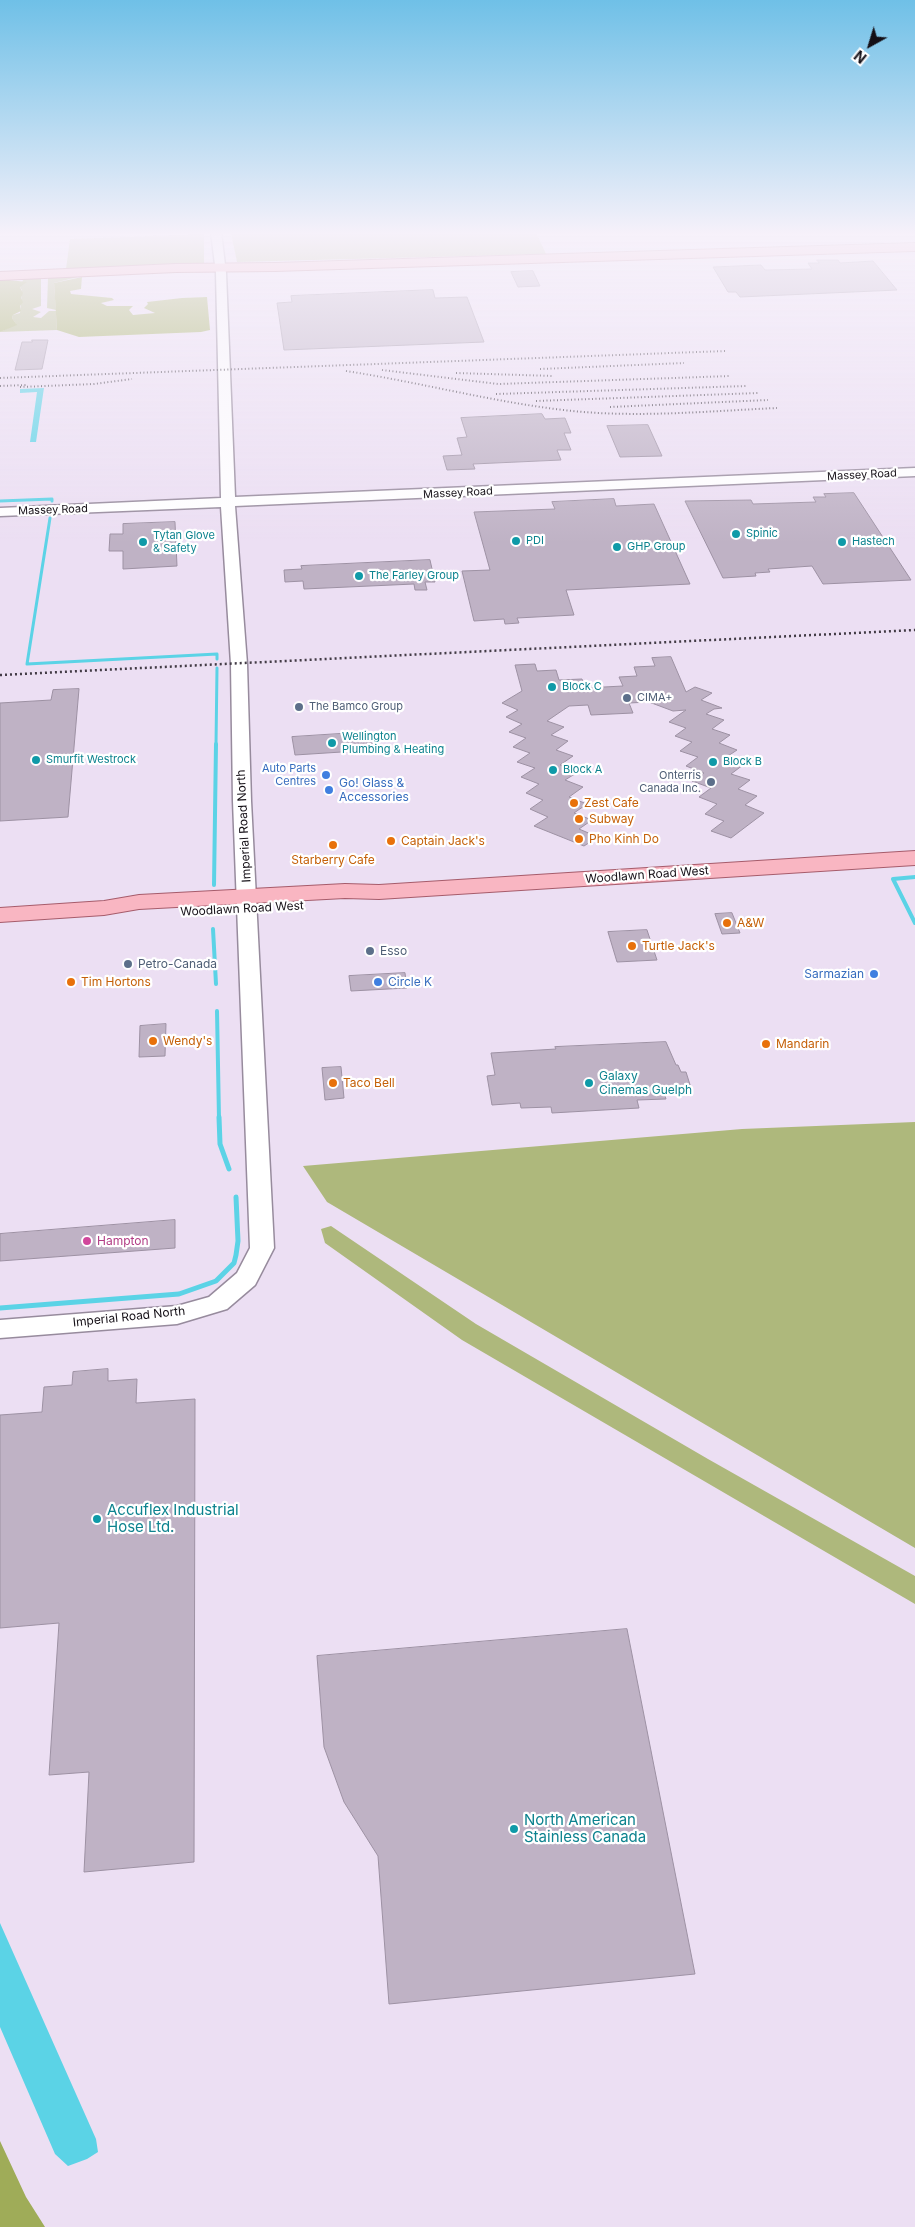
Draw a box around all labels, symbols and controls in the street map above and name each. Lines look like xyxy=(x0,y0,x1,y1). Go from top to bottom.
north arrow xyxy=(845,20,895,70)
text: N xyxy=(851,47,870,67)
street label: Massey Road xyxy=(827,467,897,483)
street label: Massey Road xyxy=(423,485,493,501)
street label: Massey Road xyxy=(18,502,88,518)
place label: Spinic xyxy=(746,527,778,541)
marker: Spinic xyxy=(730,528,742,540)
place label: Tytan Glove & Safety xyxy=(153,529,215,555)
place label: PDI xyxy=(526,534,544,548)
marker: PDI xyxy=(510,535,522,547)
place label: Hastech xyxy=(852,535,895,549)
marker: Tytan Glove & Safety xyxy=(137,536,149,548)
marker: Hastech xyxy=(836,536,848,548)
place label: GHP Group xyxy=(627,540,686,554)
marker: GHP Group xyxy=(611,541,623,553)
place label: The Farley Group xyxy=(369,569,459,583)
marker: The Farley Group xyxy=(353,570,365,582)
place label: Block C xyxy=(562,680,602,694)
marker: Block C xyxy=(546,681,558,693)
place label: CIMA+ xyxy=(637,691,672,705)
marker: CIMA+ xyxy=(621,692,633,704)
place label: The Bamco Group xyxy=(309,700,403,714)
marker: The Bamco Group xyxy=(293,701,305,713)
place label: Wellington Plumbing & Heating xyxy=(342,730,444,756)
marker: Wellington Plumbing & Heating xyxy=(326,737,338,749)
place label: Smurfit Westrock xyxy=(46,753,136,767)
marker: Smurfit Westrock xyxy=(30,754,42,766)
place label: Block B xyxy=(723,755,762,769)
marker: Block B xyxy=(707,756,719,768)
place label: Auto Parts Centres xyxy=(262,762,316,788)
place label: Block A xyxy=(563,763,602,777)
marker: Block A xyxy=(547,764,559,776)
street label: Imperial Road North xyxy=(234,769,254,883)
marker: Auto Parts Centres xyxy=(320,769,332,781)
place label: Onterris Canada Inc. xyxy=(639,769,701,795)
place label: Go! Glass & Accessories xyxy=(339,776,409,804)
marker: Onterris Canada Inc. xyxy=(705,776,717,788)
marker: Go! Glass & Accessories xyxy=(323,784,335,796)
place label: Zest Cafe xyxy=(584,796,639,810)
marker: Zest Cafe xyxy=(568,797,580,809)
place label: Subway xyxy=(589,812,634,826)
marker: Subway xyxy=(573,813,585,825)
place label: Pho Kinh Do xyxy=(589,832,659,846)
marker: Pho Kinh Do xyxy=(573,833,585,845)
place label: Captain Jack's xyxy=(401,834,485,848)
marker: Captain Jack's xyxy=(385,835,397,847)
marker: Starberry Cafe xyxy=(327,839,339,851)
place label: Starberry Cafe xyxy=(291,853,375,867)
street label: Woodlawn Road West xyxy=(585,864,709,886)
street label: Woodlawn Road West xyxy=(180,899,304,919)
place label: A&W xyxy=(737,916,764,930)
marker: A&W xyxy=(721,917,733,929)
place label: Turtle Jack's xyxy=(642,939,715,953)
marker: Turtle Jack's xyxy=(626,940,638,952)
place label: Esso xyxy=(380,944,407,958)
marker: Esso xyxy=(364,945,376,957)
place label: Petro-Canada xyxy=(138,957,217,971)
marker: Petro-Canada xyxy=(122,958,134,970)
place label: Sarmazian xyxy=(804,967,864,981)
marker: Sarmazian xyxy=(868,968,880,980)
place label: Tim Hortons xyxy=(81,975,151,989)
place label: Circle K xyxy=(388,975,432,989)
marker: Tim Hortons xyxy=(65,976,77,988)
marker: Circle K xyxy=(372,976,384,988)
place label: Wendy's xyxy=(163,1034,212,1048)
marker: Wendy's xyxy=(147,1035,159,1047)
place label: Mandarin xyxy=(776,1037,829,1051)
marker: Mandarin xyxy=(760,1038,772,1050)
place label: Galaxy Cinemas Guelph xyxy=(599,1069,692,1097)
place label: Taco Bell xyxy=(343,1076,395,1090)
marker: Taco Bell xyxy=(327,1077,339,1089)
marker: Galaxy Cinemas Guelph xyxy=(583,1077,595,1089)
place label: Hampton xyxy=(97,1234,149,1248)
marker: Hampton xyxy=(81,1235,93,1247)
street label: Imperial Road North xyxy=(72,1304,186,1330)
place label: Accuflex Industrial Hose Ltd. xyxy=(107,1501,239,1536)
marker: Accuflex Industrial Hose Ltd. xyxy=(91,1513,103,1525)
place label: North American Stainless Canada xyxy=(524,1811,646,1846)
marker: North American Stainless Canada xyxy=(508,1823,520,1835)

